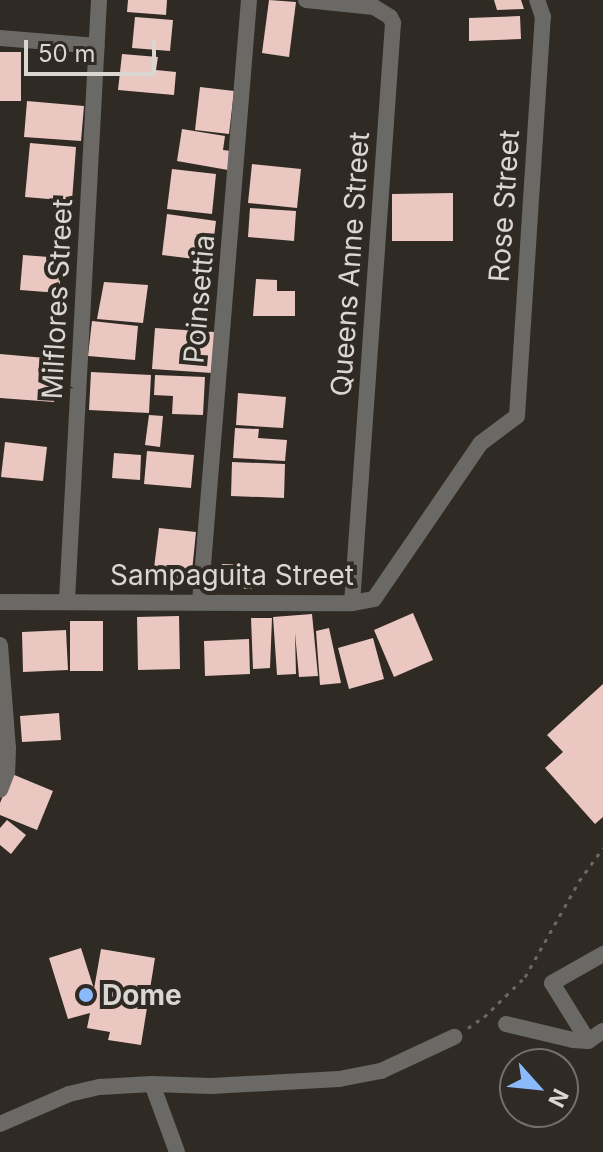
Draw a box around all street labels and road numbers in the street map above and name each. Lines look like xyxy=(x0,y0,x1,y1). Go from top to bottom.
street label: Rose Street xyxy=(482,129,526,283)
street label: Queens Anne Street xyxy=(324,130,376,398)
street label: Milflores Street xyxy=(35,198,79,400)
street label: Poinsettia xyxy=(177,233,221,365)
street label: Sampaguita Street xyxy=(110,558,354,592)

